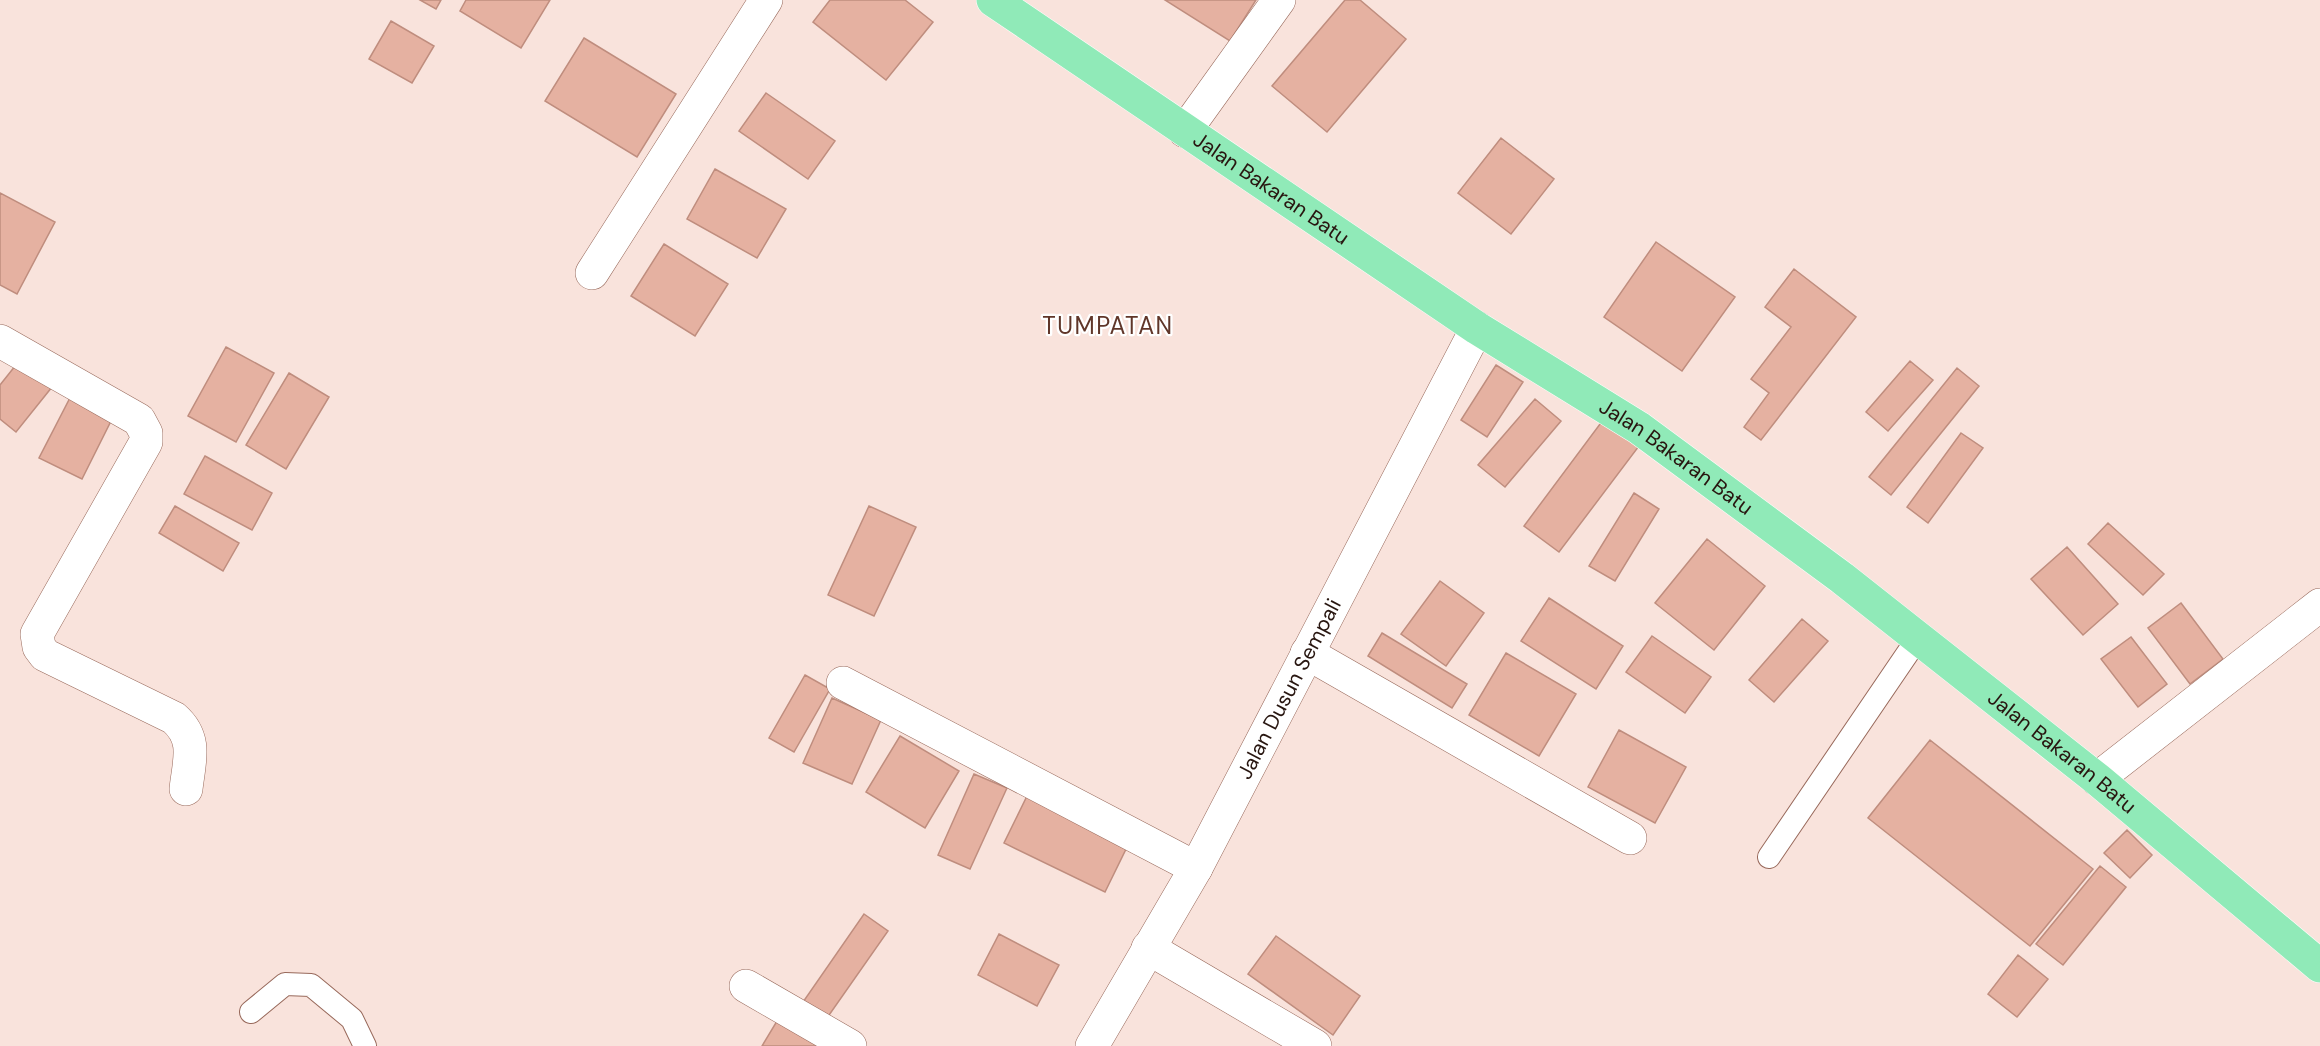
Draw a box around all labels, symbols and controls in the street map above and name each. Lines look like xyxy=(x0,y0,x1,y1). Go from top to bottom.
street label: Jalan Bakaran Batu xyxy=(1188,126,1355,251)
district label: TUMPATAN xyxy=(1042,310,1174,341)
street label: Jalan Bakaran Batu xyxy=(1594,393,1759,521)
street label: Jalan Dusun Sempali xyxy=(1231,594,1348,784)
street label: Jalan Bakaran Batu xyxy=(1982,684,2142,820)

